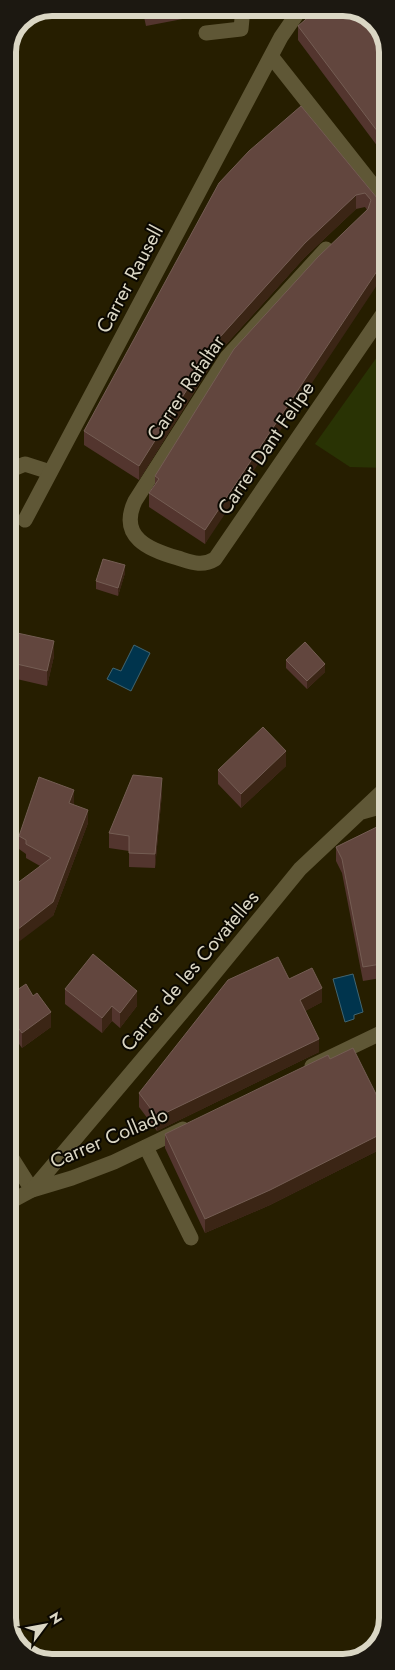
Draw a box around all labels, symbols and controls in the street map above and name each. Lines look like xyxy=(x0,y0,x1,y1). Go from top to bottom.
street label: Carrer Rausell xyxy=(89,220,171,338)
street label: Carrer Rafaltar xyxy=(140,329,232,447)
street label: Carrer Dant Felipe xyxy=(210,375,322,521)
street label: Carrer de les Covatelles xyxy=(114,884,266,1058)
street label: Carrer Collado xyxy=(45,1100,173,1176)
north arrow xyxy=(20,1600,70,1650)
text: N xyxy=(45,1608,67,1628)

